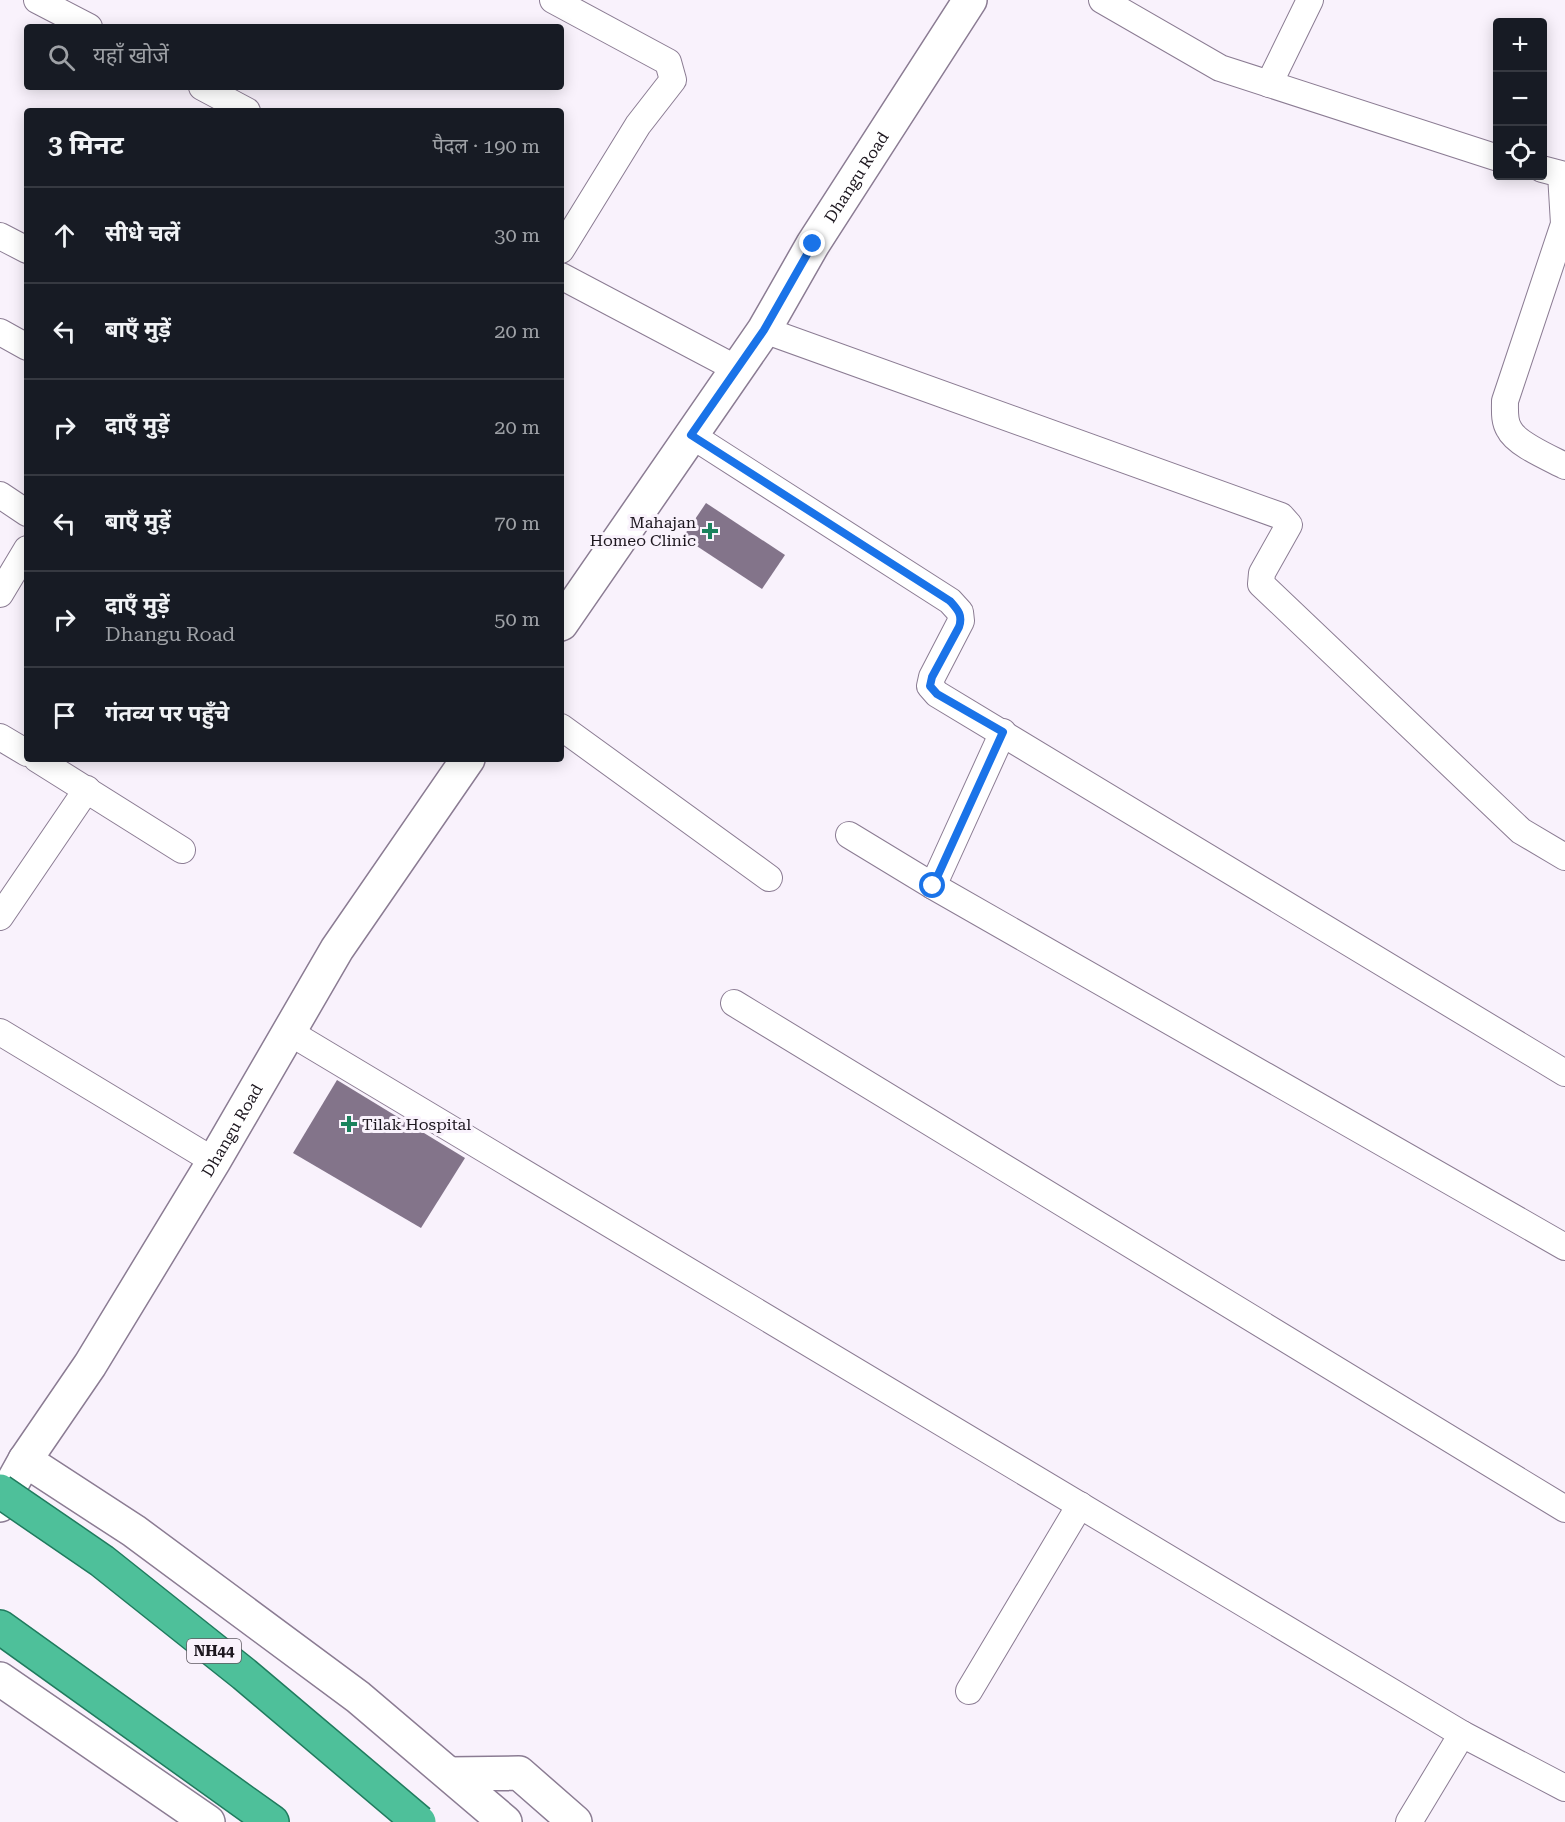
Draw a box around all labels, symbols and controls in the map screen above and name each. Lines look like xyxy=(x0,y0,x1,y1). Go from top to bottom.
map controls xyxy=(1493,18,1547,180)
button: + xyxy=(1493,18,1547,72)
search box xyxy=(24,24,564,90)
icon: search xyxy=(45,41,78,74)
text: यहाँ खोजें xyxy=(93,43,169,68)
button: − xyxy=(1493,72,1547,126)
button: locate xyxy=(1493,126,1547,180)
street label: Dhangu Road xyxy=(820,128,893,226)
text: 3 मिनट xyxy=(48,130,124,160)
text: पैदल · 190 m xyxy=(432,134,540,158)
icon: ahead xyxy=(48,219,81,252)
text: सीधे चलें xyxy=(105,221,180,246)
text: 30 m xyxy=(494,223,540,247)
route end xyxy=(799,230,825,256)
icon: left xyxy=(48,315,81,348)
text: बाएँ मुड़ें xyxy=(105,317,171,342)
text: 20 m xyxy=(494,319,540,343)
icon: right xyxy=(48,411,81,444)
text: दाएँ मुड़ें xyxy=(105,413,170,438)
text: 20 m xyxy=(494,415,540,439)
icon: left xyxy=(48,507,81,540)
text: बाएँ मुड़ें xyxy=(105,509,171,534)
text: 70 m xyxy=(494,511,540,535)
place label: Mahajan Homeo Clinic xyxy=(590,513,696,550)
marker: Mahajan Homeo Clinic xyxy=(701,522,719,540)
text: दाएँ मुड़ें xyxy=(105,593,170,618)
icon: right xyxy=(48,603,81,636)
text: 50 m xyxy=(494,607,540,631)
text: Dhangu Road xyxy=(105,622,235,646)
icon: arrive xyxy=(48,699,81,732)
text: गंतव्य पर पहुँचे xyxy=(105,701,229,726)
route start xyxy=(919,872,945,898)
street label: Dhangu Road xyxy=(198,1081,267,1180)
marker: Tilak Hospital xyxy=(340,1115,358,1133)
place label: Tilak Hospital xyxy=(362,1115,471,1134)
road number: NH44 xyxy=(187,1639,241,1663)

